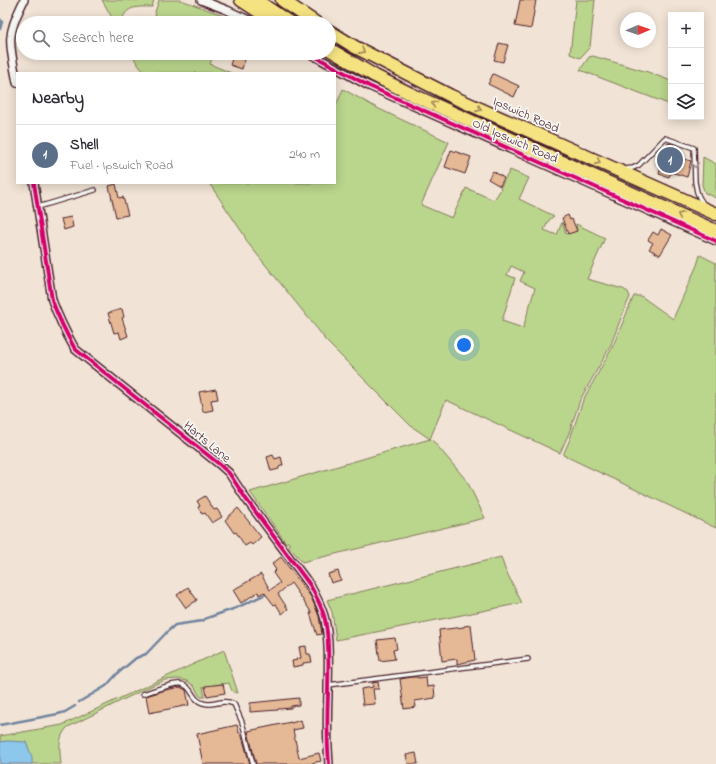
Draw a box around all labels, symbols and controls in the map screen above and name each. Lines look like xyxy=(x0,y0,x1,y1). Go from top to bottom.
north arrow xyxy=(620,12,656,48)
map controls xyxy=(668,12,704,120)
button: + xyxy=(668,12,704,48)
search box xyxy=(16,16,336,60)
icon: search xyxy=(30,27,52,49)
text: Search here xyxy=(62,27,134,49)
one-way arrow xyxy=(358,46,366,54)
button: − xyxy=(668,48,704,84)
button: layers xyxy=(668,84,704,120)
text: Nearby xyxy=(32,86,84,111)
street label: Ipswich Road xyxy=(490,92,563,138)
one-way arrow xyxy=(431,101,438,109)
one-way arrow xyxy=(474,104,482,112)
street label: Old Ipswich Road xyxy=(469,114,562,169)
text: Shell xyxy=(70,134,99,156)
text: 1 xyxy=(43,145,47,164)
text: 240 m xyxy=(289,145,320,164)
pin: 1 xyxy=(657,145,683,175)
text: Fuel · Ipswich Road xyxy=(70,156,173,175)
one-way arrow xyxy=(593,157,601,165)
one-way arrow xyxy=(691,162,699,168)
one-way arrow xyxy=(677,211,684,219)
your location xyxy=(454,335,474,355)
street label: Harts Lane xyxy=(179,416,235,468)

